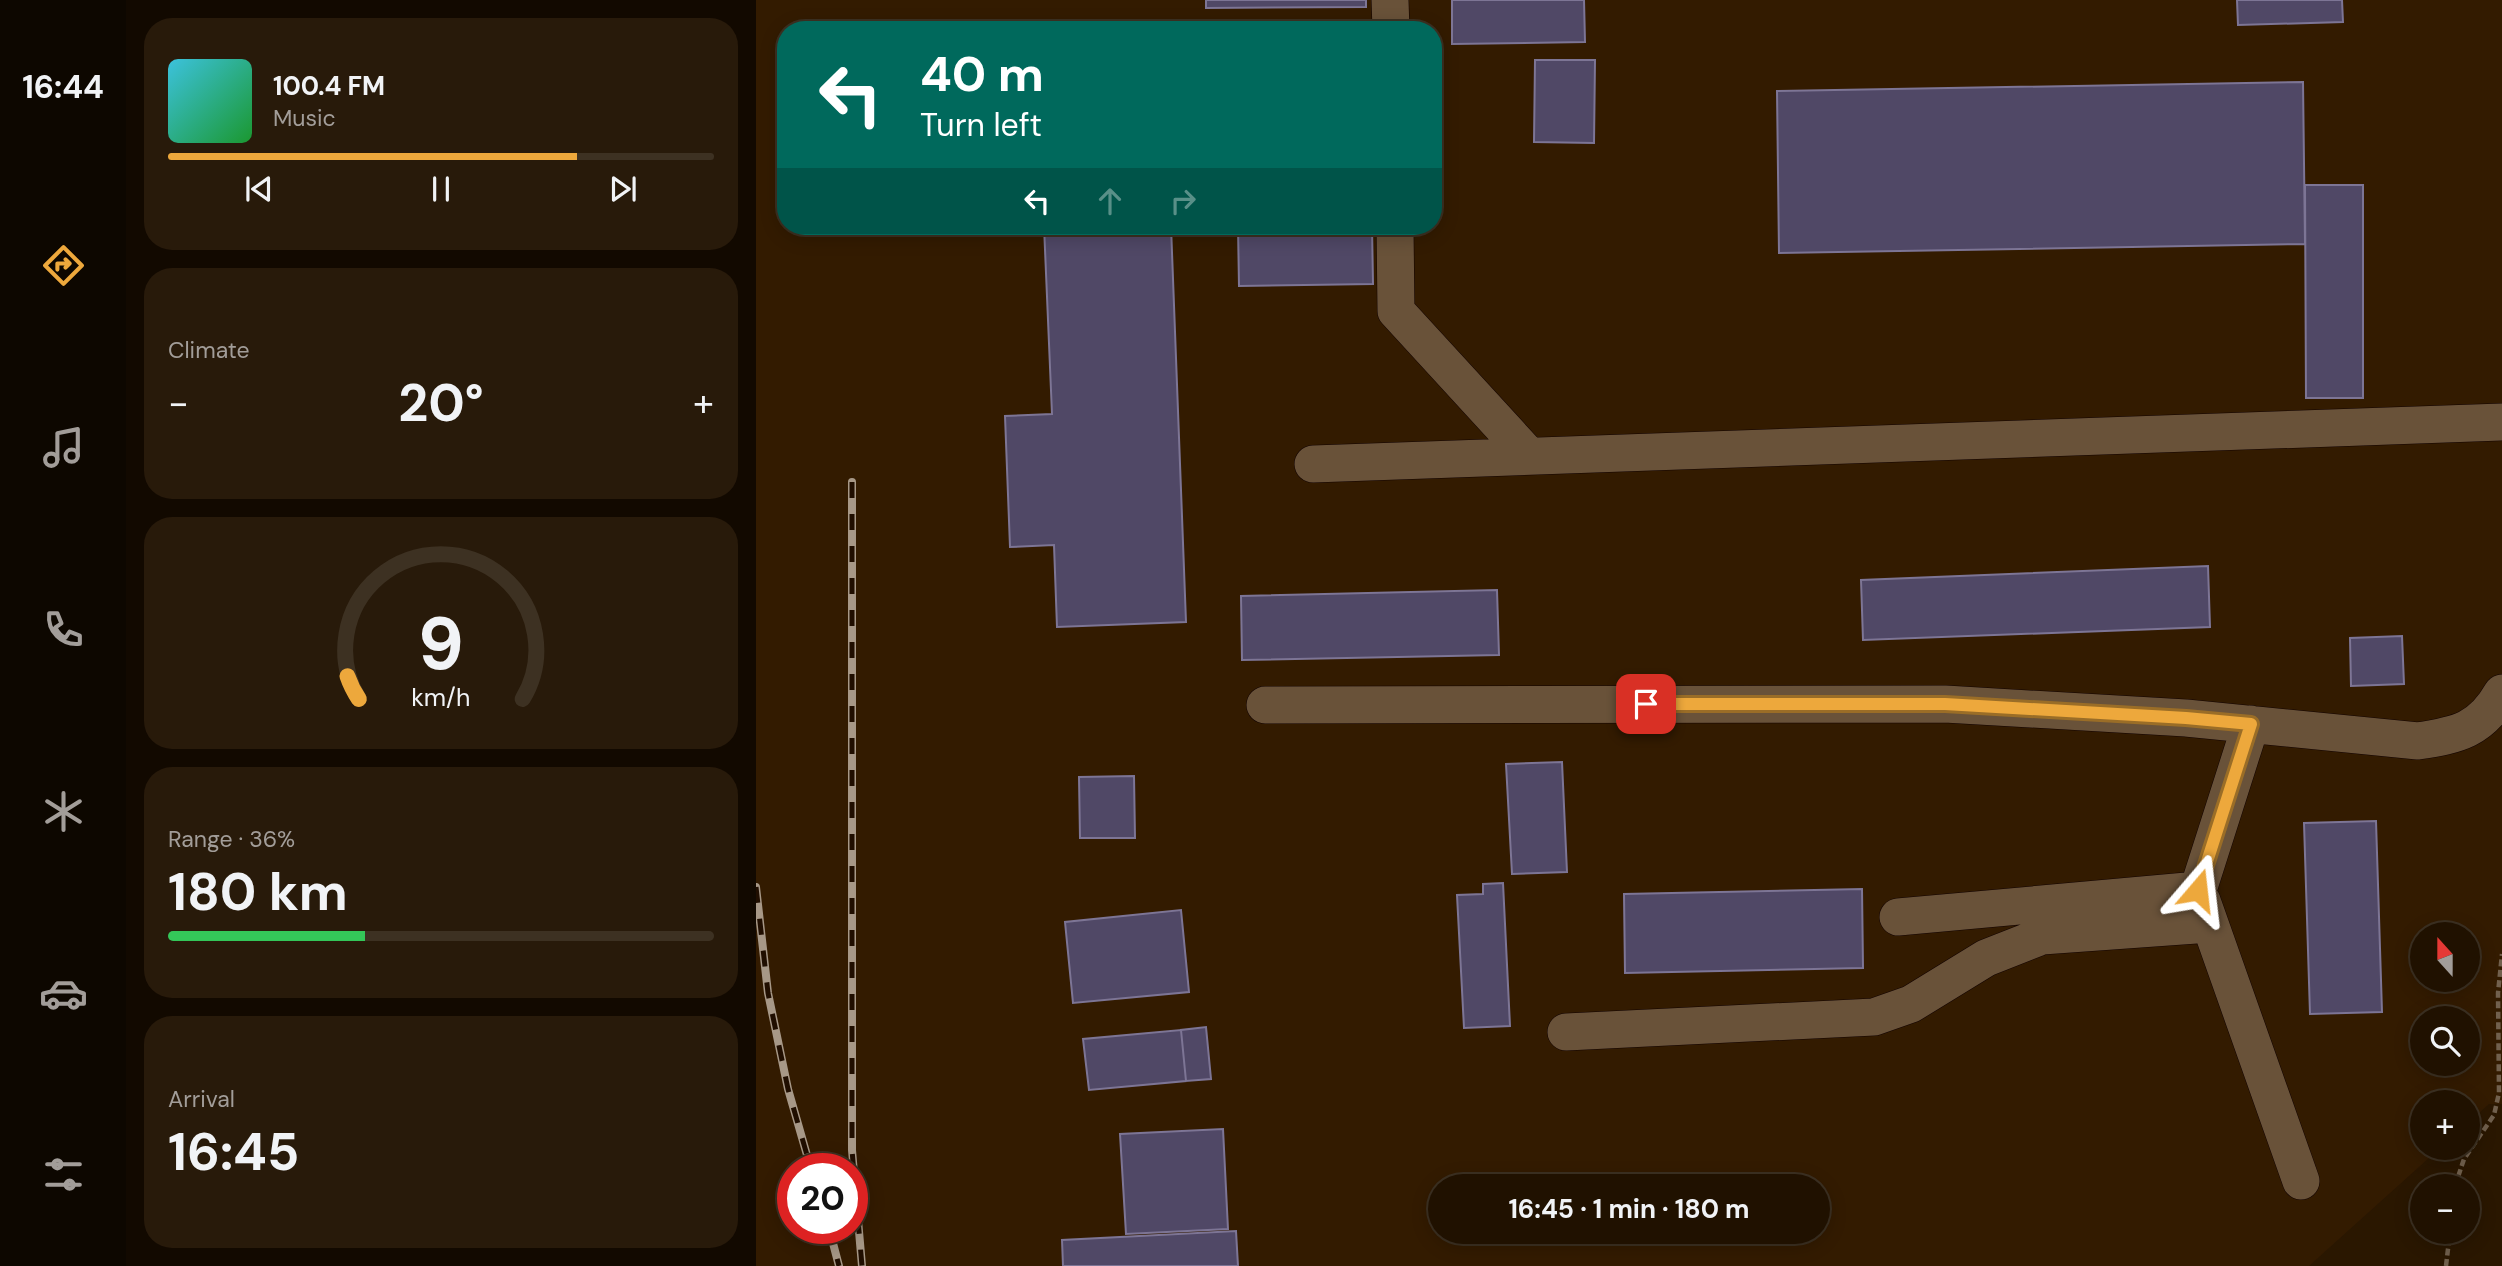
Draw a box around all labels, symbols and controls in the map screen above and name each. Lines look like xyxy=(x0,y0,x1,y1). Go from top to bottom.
text: 40 m xyxy=(920,42,1044,106)
icon: left xyxy=(805,49,896,140)
text: 16:44 xyxy=(22,66,104,108)
text: 100.4 FM xyxy=(273,69,385,103)
text: Music xyxy=(273,103,336,133)
text: Turn left xyxy=(920,104,1042,146)
icon: previous xyxy=(240,170,278,208)
icon: pause xyxy=(422,170,460,208)
icon: next xyxy=(604,170,642,208)
icon: left xyxy=(1018,182,1056,220)
icon: ahead xyxy=(1091,182,1129,220)
icon: right xyxy=(1164,182,1202,220)
icon: directions xyxy=(39,241,88,290)
text: Climate xyxy=(168,335,250,365)
text: 20° xyxy=(398,369,484,437)
text: − xyxy=(168,378,189,428)
text: + xyxy=(693,378,714,428)
icon: music xyxy=(39,423,88,472)
text: 9 xyxy=(418,597,464,692)
icon: phone xyxy=(39,605,88,654)
pin xyxy=(1616,674,1676,734)
text: km/h xyxy=(411,681,471,714)
icon: arrive xyxy=(1627,685,1665,723)
icon: climate xyxy=(39,787,88,836)
text: Range · 36% xyxy=(168,824,295,854)
position arrow xyxy=(2161,853,2235,927)
text: 180 km xyxy=(168,858,348,926)
north arrow xyxy=(2410,922,2480,992)
map controls xyxy=(2410,922,2480,1244)
icon: car xyxy=(39,969,88,1018)
button: search xyxy=(2410,1006,2480,1076)
text: Arrival xyxy=(168,1084,235,1114)
button: + xyxy=(2410,1090,2480,1160)
text: 16:45 xyxy=(168,1118,299,1186)
icon: filters xyxy=(39,1150,88,1199)
speed limit sign: 20 xyxy=(777,1153,868,1244)
button: − xyxy=(2410,1174,2480,1244)
text: 16:45 · 1 min · 180 m xyxy=(1508,1192,1750,1226)

